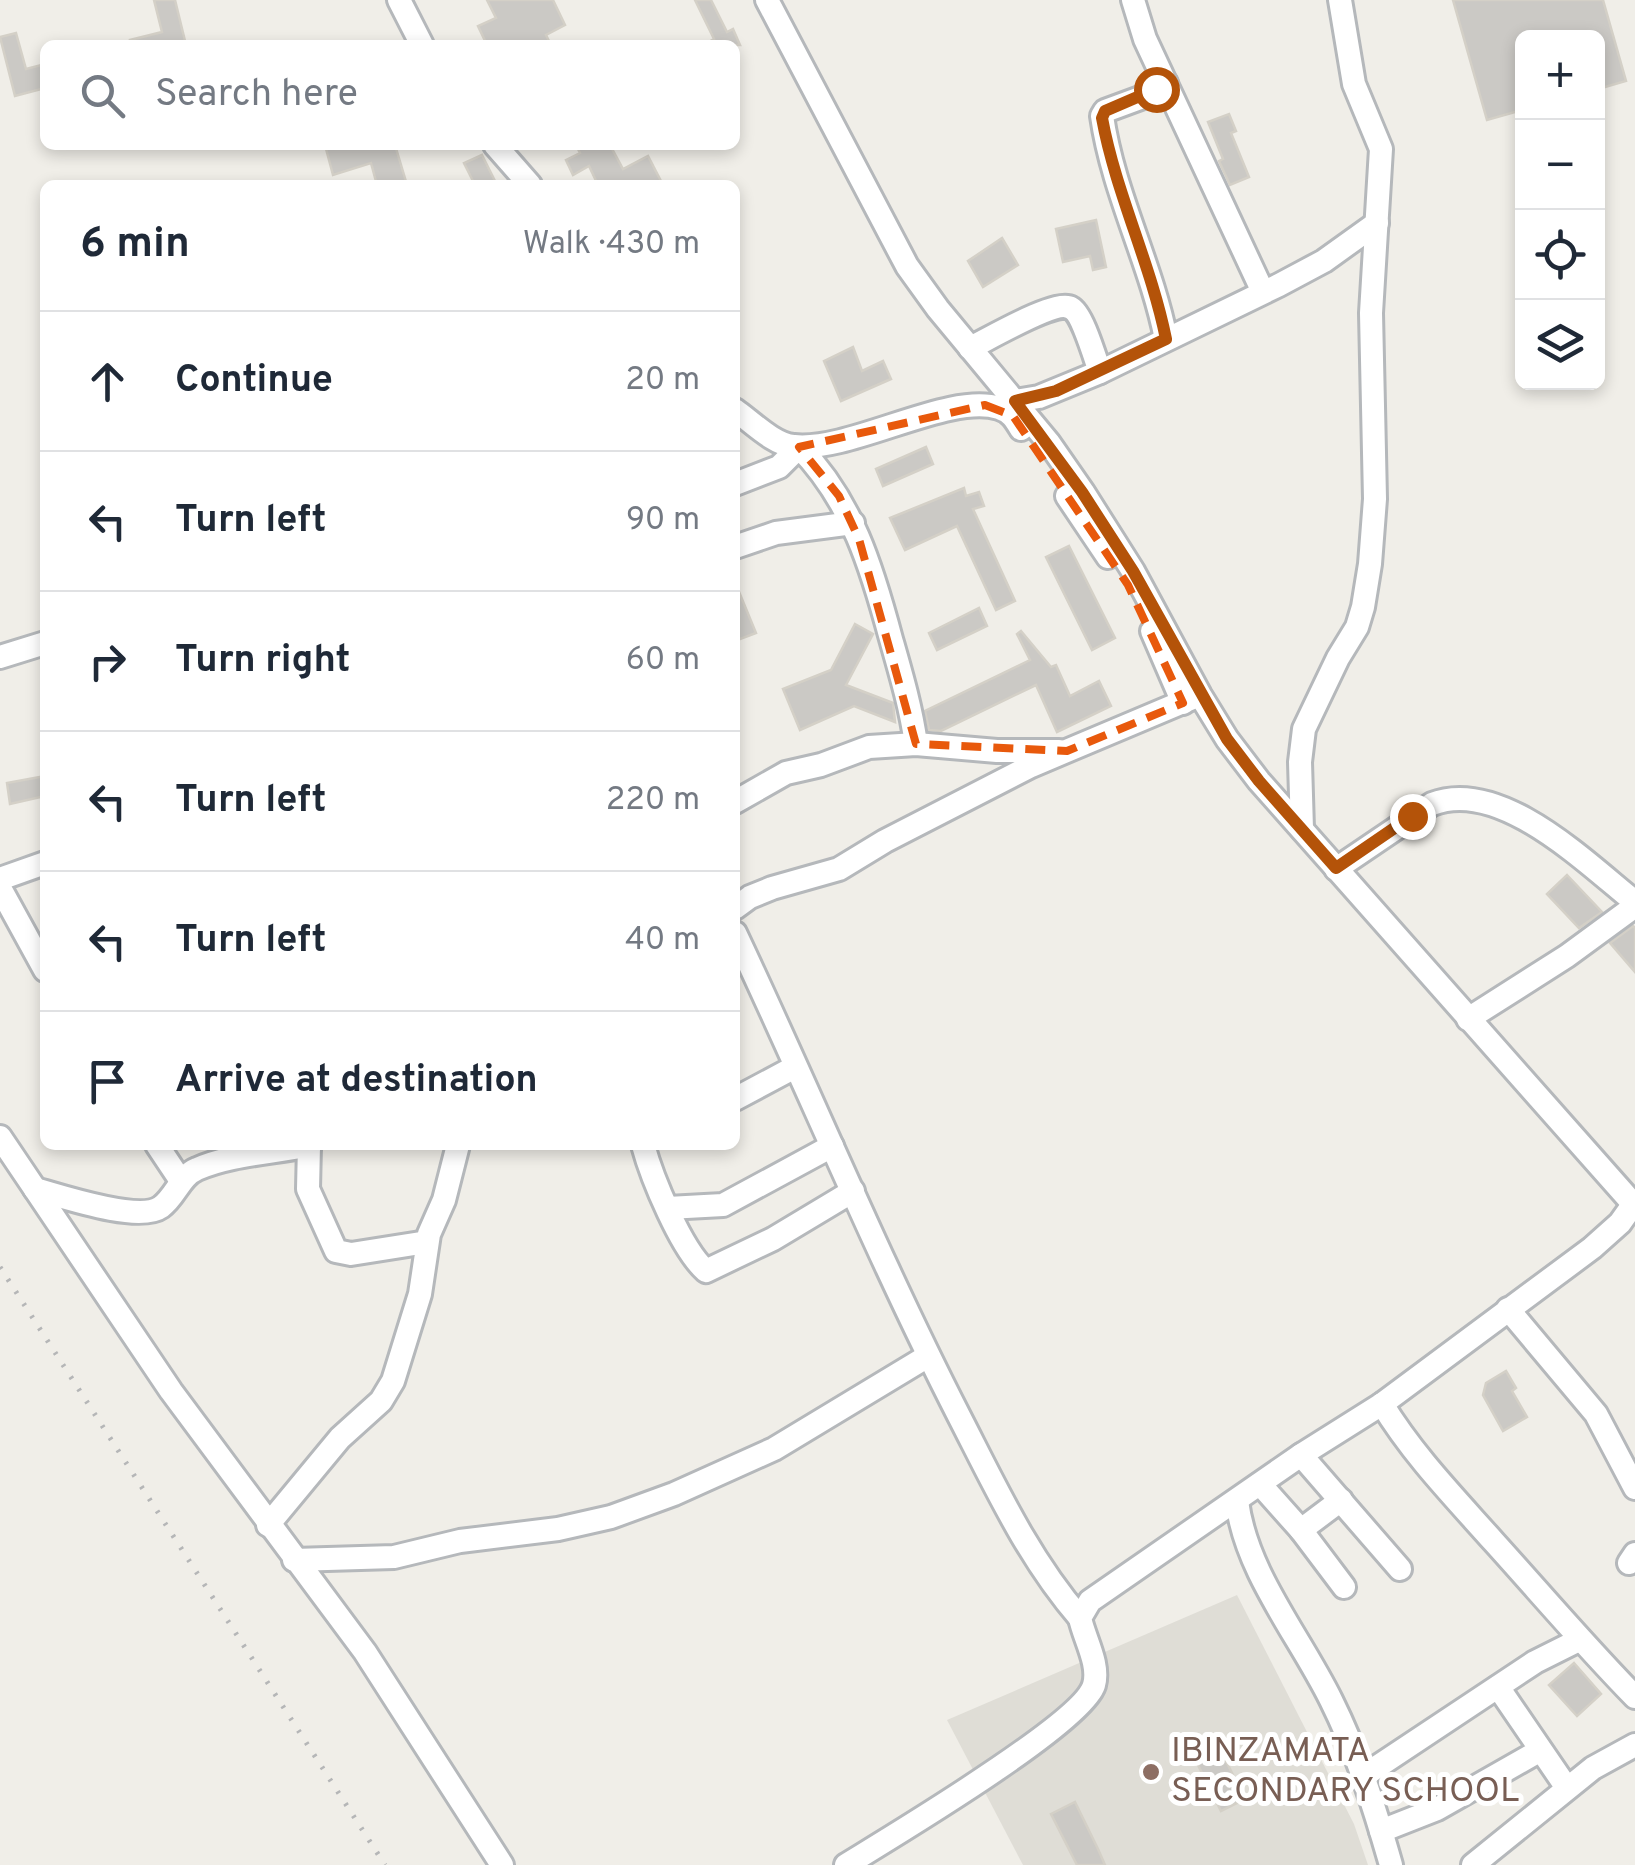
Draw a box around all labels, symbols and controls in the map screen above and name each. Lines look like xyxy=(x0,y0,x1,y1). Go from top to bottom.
map controls xyxy=(1515,30,1605,390)
button: + xyxy=(1515,30,1605,120)
search box xyxy=(40,40,740,150)
route start xyxy=(1134,67,1180,113)
icon: search xyxy=(75,68,130,123)
text: Search here xyxy=(155,71,358,120)
button: − xyxy=(1515,120,1605,210)
button: locate xyxy=(1515,210,1605,300)
text: 6 min xyxy=(80,219,190,272)
text: Walk · 430 m xyxy=(523,225,700,265)
button: layers xyxy=(1515,300,1605,390)
icon: ahead xyxy=(80,354,135,409)
text: Continue xyxy=(175,357,333,406)
text: 20 m xyxy=(625,361,700,401)
icon: left xyxy=(80,494,135,549)
text: Turn left xyxy=(175,497,327,546)
text: 90 m xyxy=(626,501,700,541)
icon: right xyxy=(80,634,135,689)
text: Turn right xyxy=(175,637,350,686)
text: 60 m xyxy=(626,641,700,681)
icon: left xyxy=(80,774,135,829)
text: Turn left xyxy=(175,777,327,826)
text: 220 m xyxy=(606,781,700,821)
route end xyxy=(1390,794,1436,840)
icon: left xyxy=(80,914,135,969)
text: Turn left xyxy=(175,917,327,966)
text: 40 m xyxy=(625,921,700,961)
icon: arrive xyxy=(80,1054,135,1109)
text: Arrive at destination xyxy=(175,1057,538,1106)
place label: IBINZAMATA SECONDARY SCHOOL xyxy=(1171,1730,1519,1814)
marker: IBINZAMATA SECONDARY SCHOOL xyxy=(1140,1761,1162,1783)

